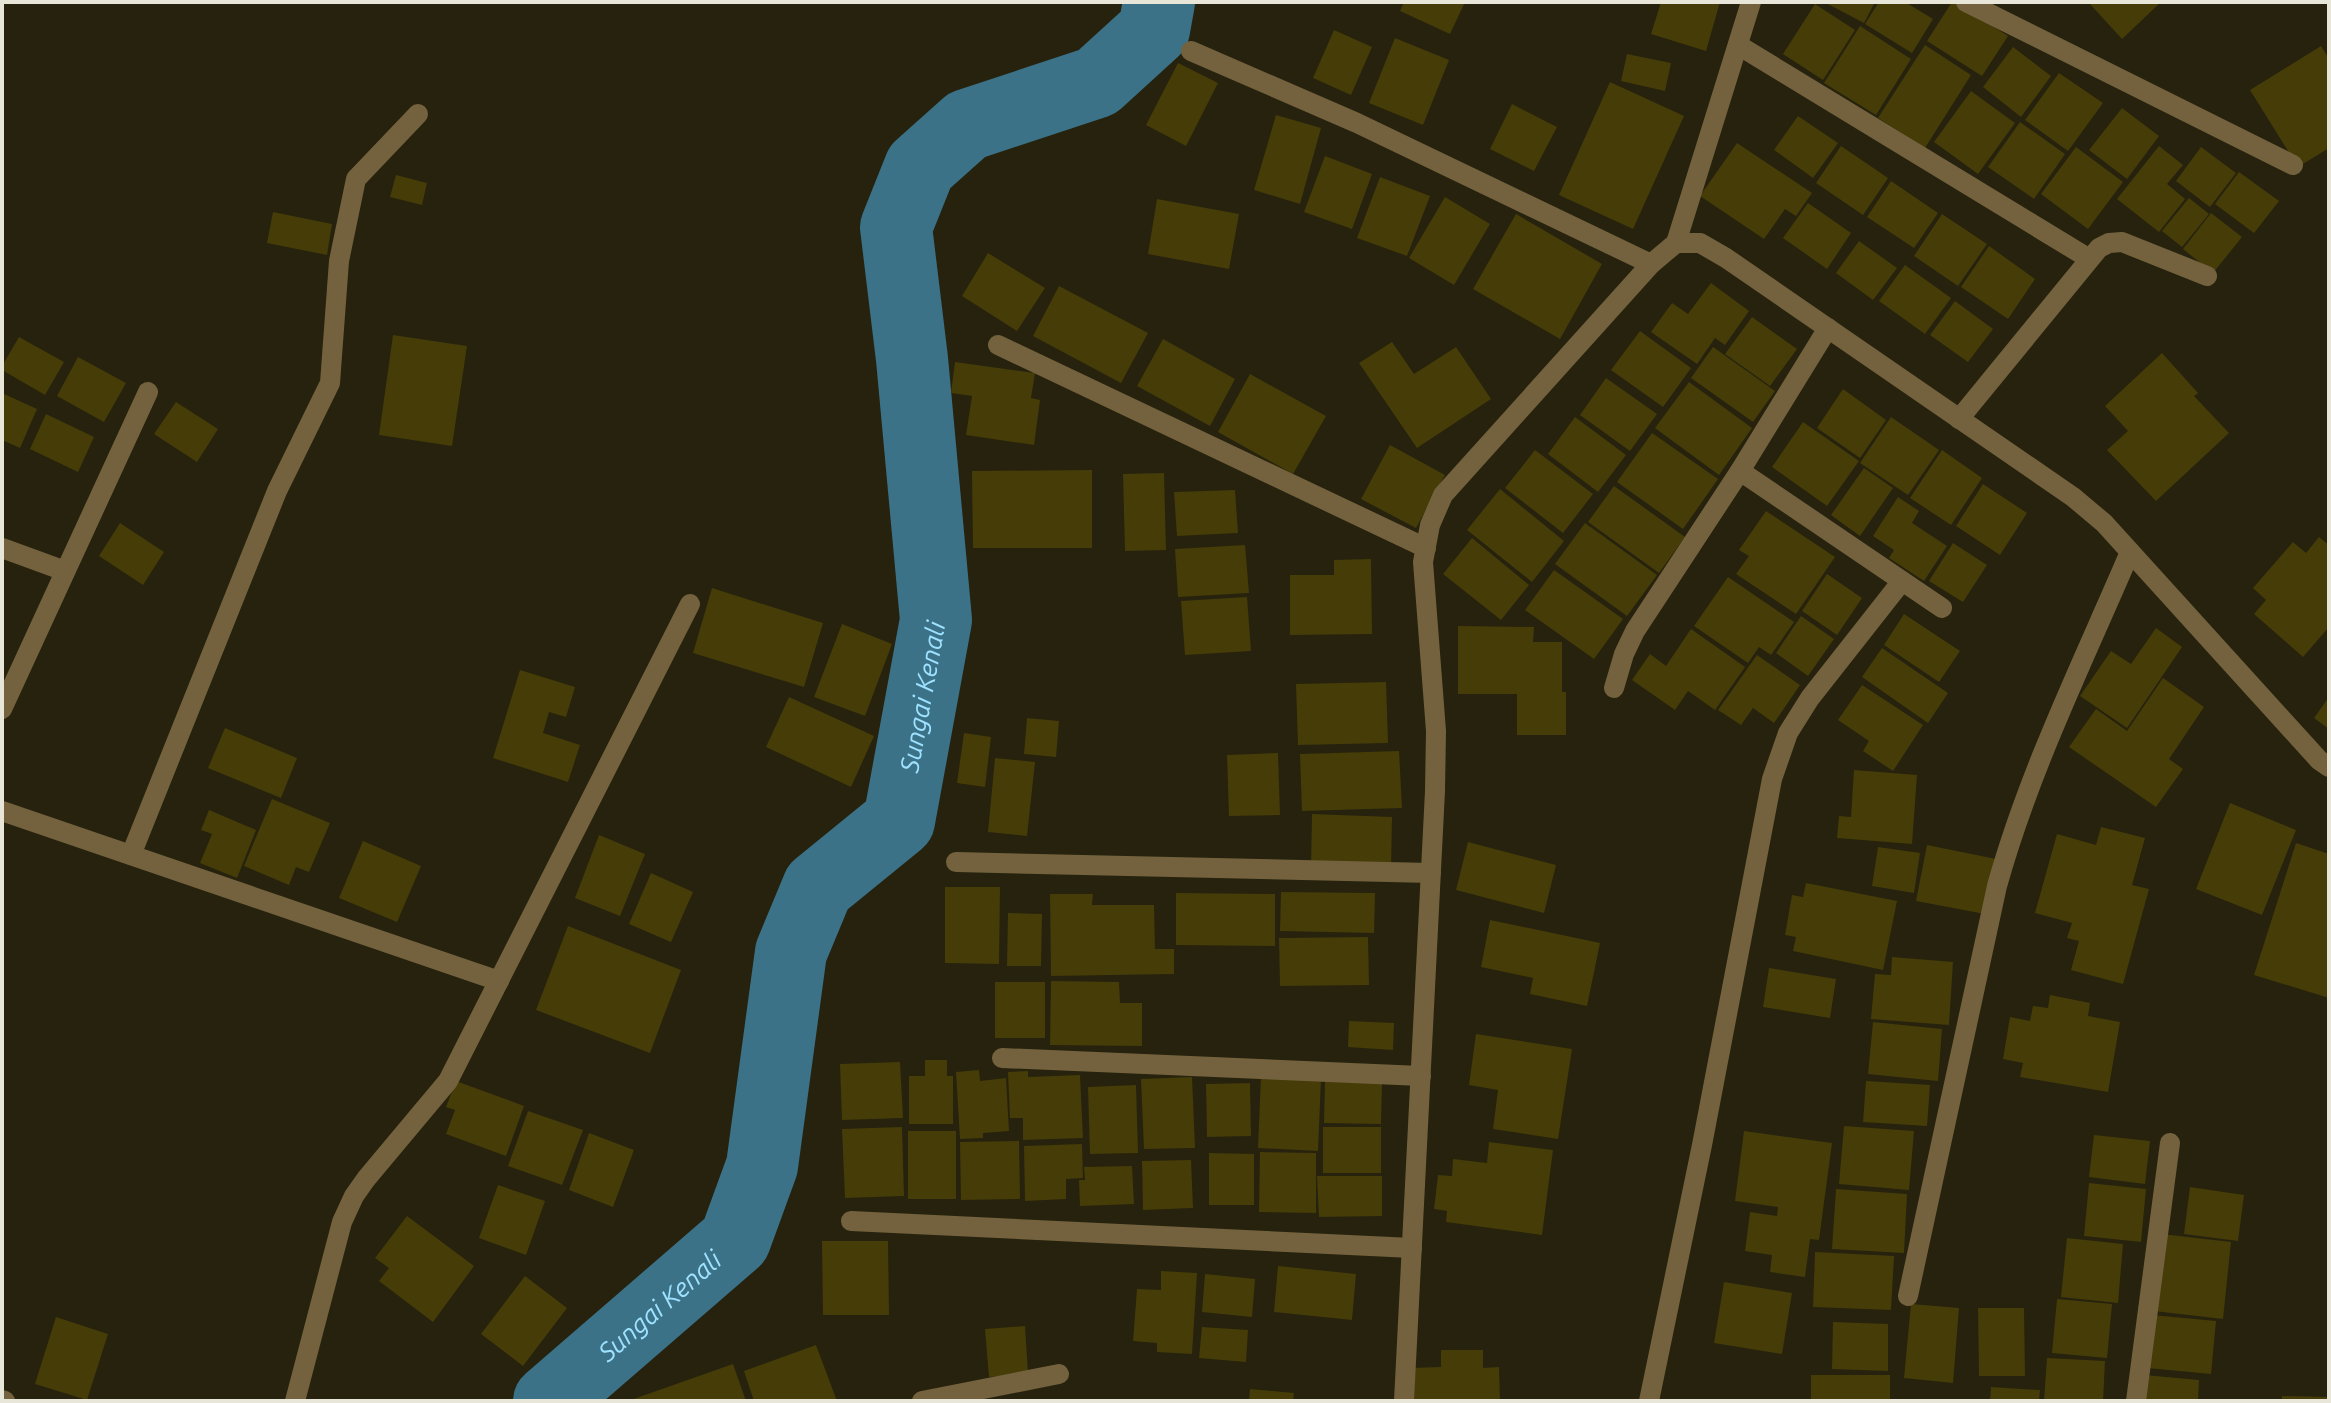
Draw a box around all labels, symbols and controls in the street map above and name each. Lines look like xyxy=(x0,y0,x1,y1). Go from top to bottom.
water label: Sungai Kenali xyxy=(894,617,950,776)
water label: Sungai Kenali xyxy=(591,1243,728,1367)

